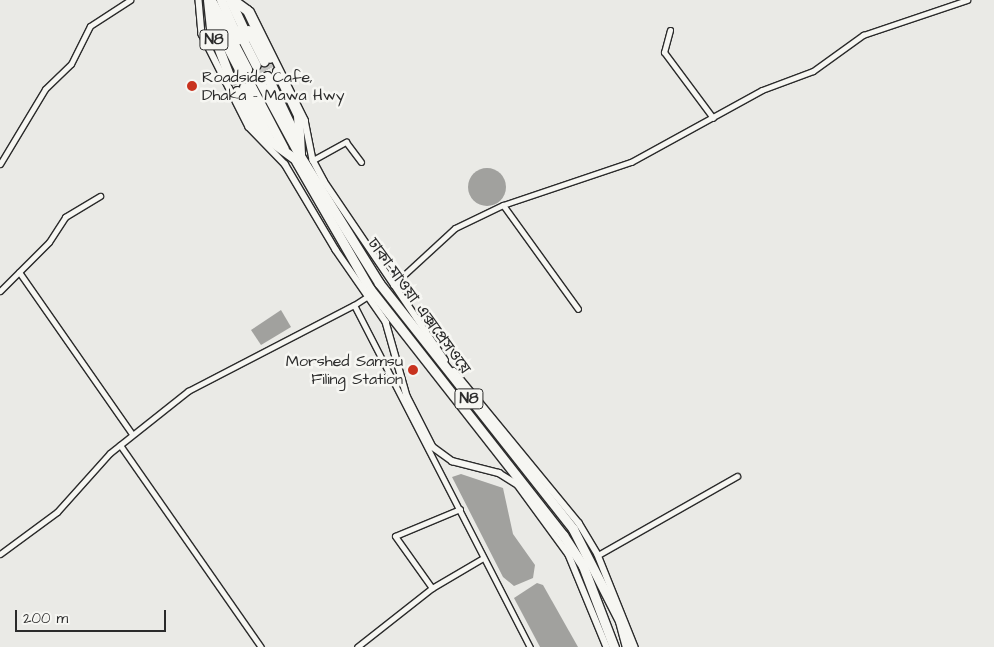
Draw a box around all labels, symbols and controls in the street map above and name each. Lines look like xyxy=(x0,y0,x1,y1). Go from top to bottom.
road number: N8 xyxy=(199,28,229,52)
place label: Roadside Cafe, Dhaka - Mawa Hwy xyxy=(202,67,344,105)
marker: Roadside Cafe, Dhaka - Mawa Hwy xyxy=(186,80,198,92)
street label: ঢাকা-মাওয়া এক্সপ্রেসওয়ে xyxy=(363,234,475,378)
place label: Morshed Samsu Filing Station xyxy=(286,351,403,389)
marker: Morshed Samsu Filing Station xyxy=(407,364,419,376)
road number: N8 xyxy=(454,386,484,412)
scale bar xyxy=(18,600,169,632)
text: 200 m xyxy=(23,608,68,629)

